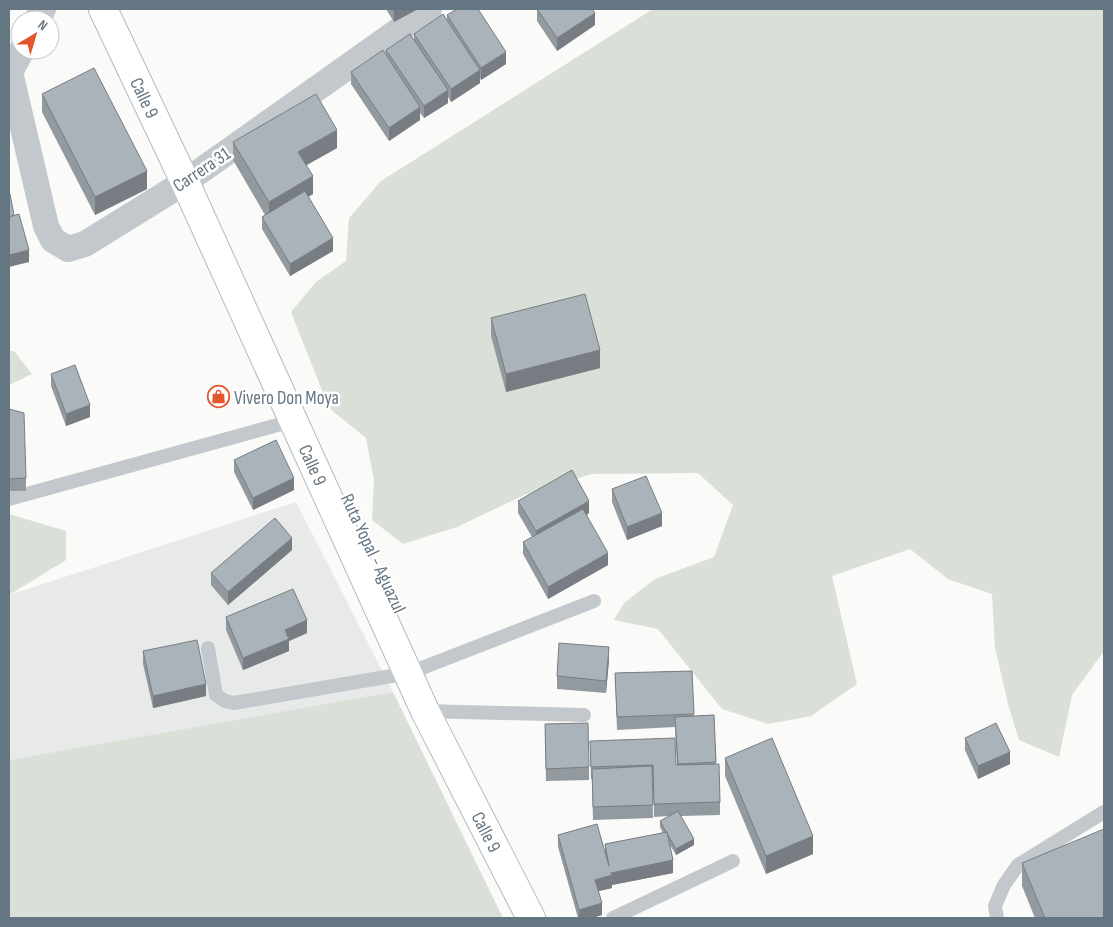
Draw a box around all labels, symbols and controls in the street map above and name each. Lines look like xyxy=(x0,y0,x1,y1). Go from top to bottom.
north arrow xyxy=(10,10,60,60)
text: N xyxy=(35,16,51,34)
street label: Calle 9 xyxy=(124,74,163,122)
street label: Carrera 31 xyxy=(169,142,235,198)
shop icon: Vivero Don Moya xyxy=(206,385,230,409)
place label: Vivero Don Moya xyxy=(234,387,339,410)
street label: Calle 9 xyxy=(293,441,331,489)
street label: Ruta Yopal - Aguazul xyxy=(335,490,410,617)
street label: Calle 9 xyxy=(466,808,505,857)

